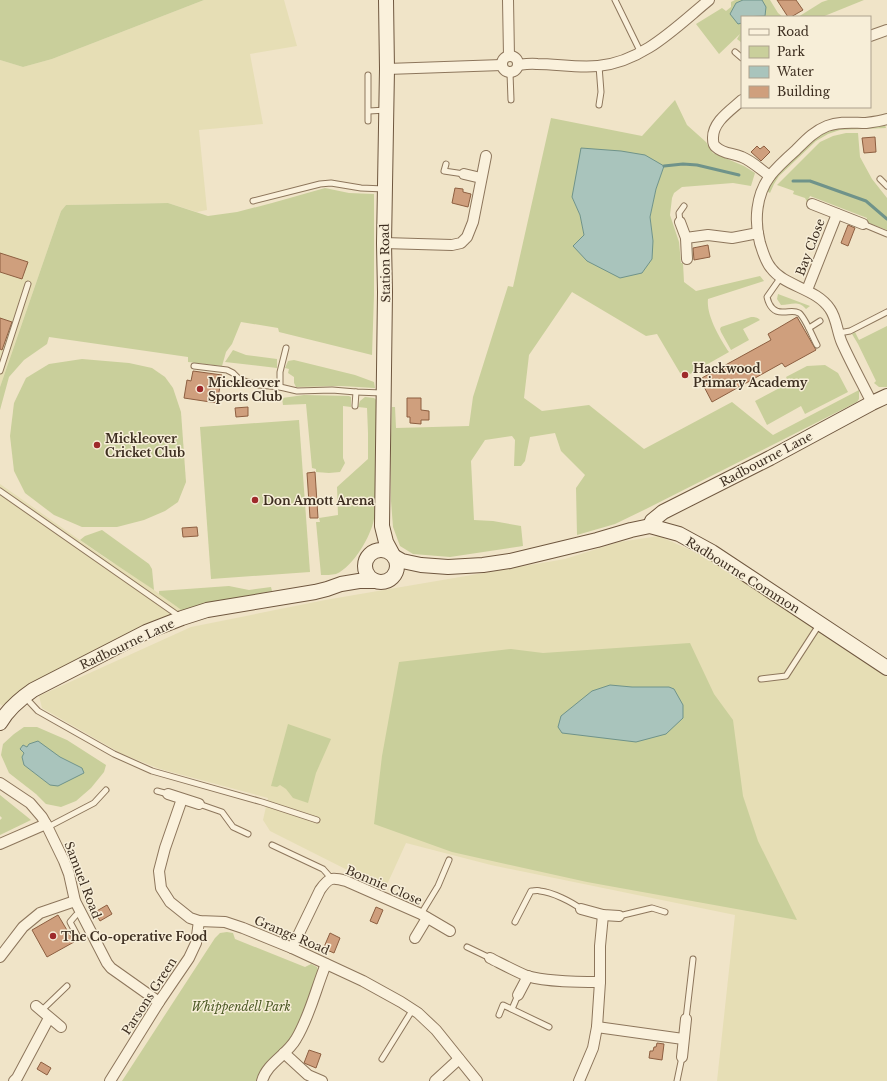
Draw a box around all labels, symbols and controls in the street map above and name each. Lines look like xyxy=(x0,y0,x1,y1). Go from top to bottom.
legend xyxy=(741,16,871,108)
text: Road xyxy=(777,24,809,39)
text: Park xyxy=(777,44,805,59)
text: Water xyxy=(776,64,814,79)
text: Building xyxy=(777,84,831,99)
street label: Bay Close xyxy=(792,216,828,278)
street label: Station Road xyxy=(377,223,393,303)
place label: Hackwood Primary Academy xyxy=(693,361,808,390)
marker: Hackwood Primary Academy xyxy=(680,370,690,380)
place label: Mickleover Sports Club xyxy=(208,375,282,404)
marker: Mickleover Sports Club xyxy=(195,384,205,394)
street label: Radbourne Lane xyxy=(717,428,815,490)
place label: Mickleover Cricket Club xyxy=(105,431,185,460)
marker: Mickleover Cricket Club xyxy=(92,440,102,450)
place label: Don Amott Arena xyxy=(263,493,375,508)
marker: Don Amott Arena xyxy=(250,495,260,505)
street label: Radbourne Common xyxy=(683,534,803,616)
street label: Radbourne Lane xyxy=(77,615,177,673)
street label: Samuel Road xyxy=(61,839,105,921)
street label: Bonnie Close xyxy=(343,862,425,908)
street label: Grange Road xyxy=(252,912,332,958)
place label: The Co-operative Food xyxy=(61,929,208,944)
marker: The Co-operative Food xyxy=(48,931,58,941)
street label: Parsons Green xyxy=(118,955,180,1037)
park label: Whippendell Park xyxy=(191,999,291,1014)

